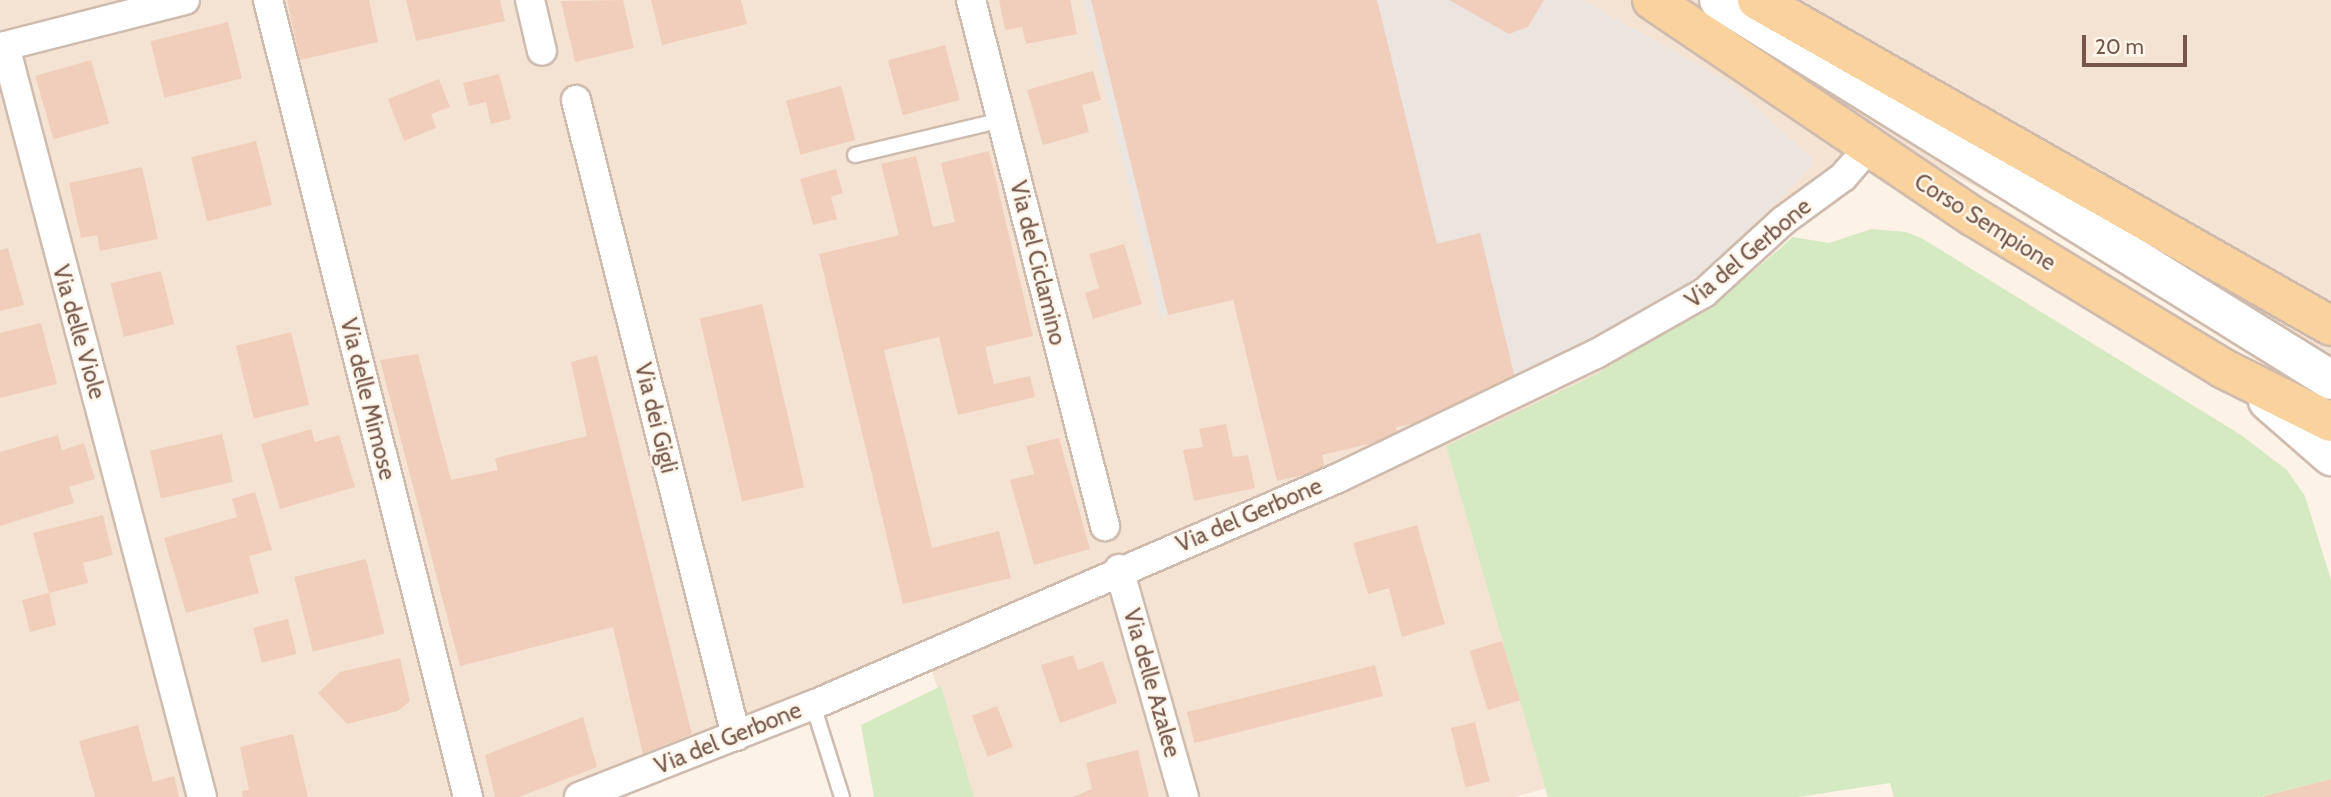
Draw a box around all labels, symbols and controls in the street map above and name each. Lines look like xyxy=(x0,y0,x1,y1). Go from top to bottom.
scale bar xyxy=(2086,21,2191,65)
text: 20 m xyxy=(2095,34,2144,59)
street label: Corso Sempione xyxy=(1909,168,2061,276)
street label: Via del Ciclamino xyxy=(1004,178,1072,348)
street label: Via del Gerbone xyxy=(1679,192,1817,314)
street label: Via delle Viole xyxy=(47,262,111,402)
street label: Via delle Mimose xyxy=(335,315,401,483)
street label: Via dei Gigli xyxy=(629,360,683,476)
street label: Via del Gerbone xyxy=(1172,472,1326,558)
street label: Via delle Azalee xyxy=(1118,606,1186,760)
street label: Via del Gerbone xyxy=(651,696,805,780)

